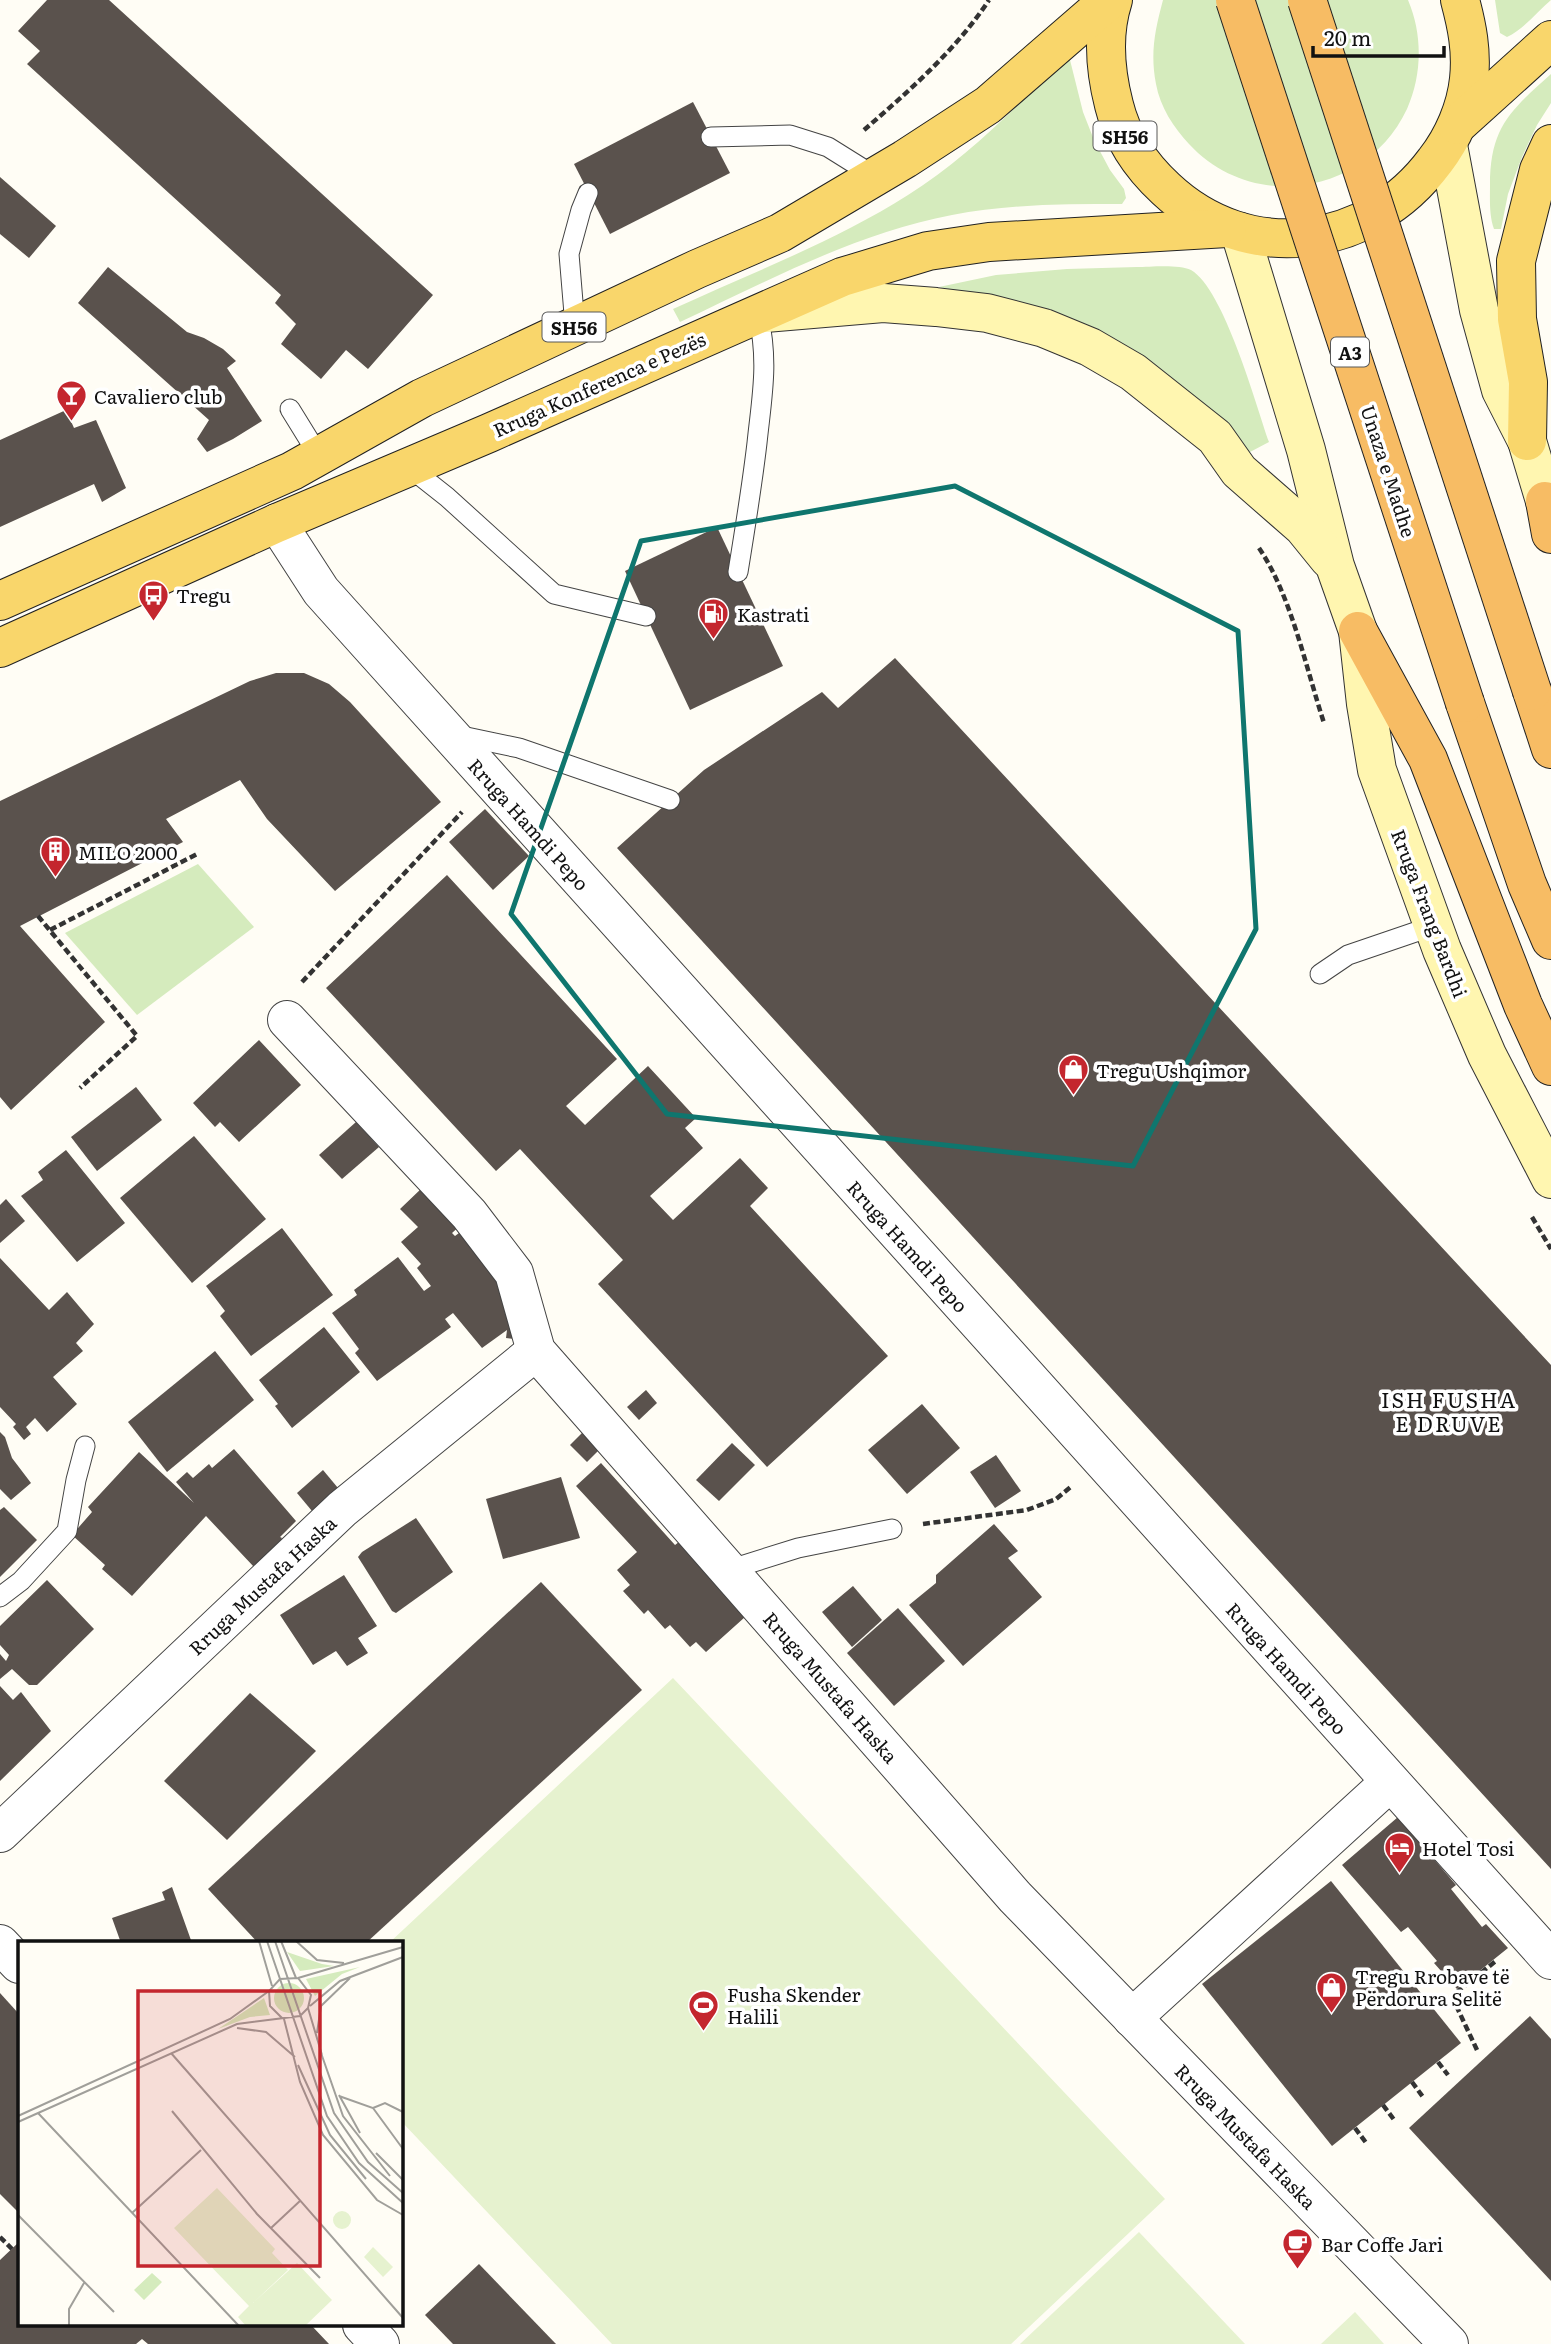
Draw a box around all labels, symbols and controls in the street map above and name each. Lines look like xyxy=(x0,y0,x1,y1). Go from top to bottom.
scale bar xyxy=(1313,14,1444,58)
text: 20 m xyxy=(1324,21,1371,52)
road number: SH56 xyxy=(1094,121,1156,150)
road number: SH56 xyxy=(542,312,606,342)
street label: Rruga Konferenca e Pezës xyxy=(488,324,710,444)
road number: A3 xyxy=(1331,338,1369,366)
bar icon: Cavaliero club xyxy=(54,379,88,423)
place label: Cavaliero club xyxy=(94,382,223,410)
street label: Unaza e Madhe xyxy=(1354,401,1424,541)
bus stop icon: Tregu xyxy=(136,578,170,622)
place label: Tregu xyxy=(176,581,231,609)
fuel station icon: Kastrati xyxy=(697,597,731,641)
place label: Kastrati xyxy=(737,600,809,628)
street label: Rruga Hamdi Pepo xyxy=(462,752,596,896)
street label: Rruga Frang Bardhi xyxy=(1385,825,1475,1001)
building icon: MILO 2000 xyxy=(38,835,72,879)
place label: MILO 2000 xyxy=(78,838,177,866)
shop icon: Tregu Ushqimor xyxy=(1056,1053,1090,1097)
place label: Tregu Ushqimor xyxy=(1096,1056,1246,1084)
street label: Rruga Hamdi Pepo xyxy=(841,1174,975,1318)
district label: ISH FUSHA E DRUVE xyxy=(1381,1383,1517,1438)
street label: Rruga Mustafa Haska xyxy=(182,1508,343,1661)
street label: Rruga Hamdi Pepo xyxy=(1220,1596,1354,1740)
street label: Rruga Mustafa Haska xyxy=(757,1605,905,1770)
hotel icon: Hotel Tosi xyxy=(1382,1831,1416,1875)
place label: Hotel Tosi xyxy=(1422,1834,1514,1862)
inset map xyxy=(18,1941,402,2326)
place label: Tregu Rrobave të Përdorura Selitë xyxy=(1355,1962,1510,2012)
shop icon: Tregu Rrobave të Përdorura Selitë xyxy=(1315,1970,1349,2014)
place label: Fusha Skender Halili xyxy=(727,1980,861,2030)
sports icon: Fusha Skender Halili xyxy=(687,1988,721,2032)
street label: Rruga Mustafa Haska xyxy=(1169,2057,1324,2216)
cafe icon: Bar Coffe Jari xyxy=(1281,2227,1315,2271)
place label: Bar Coffe Jari xyxy=(1321,2230,1443,2258)

